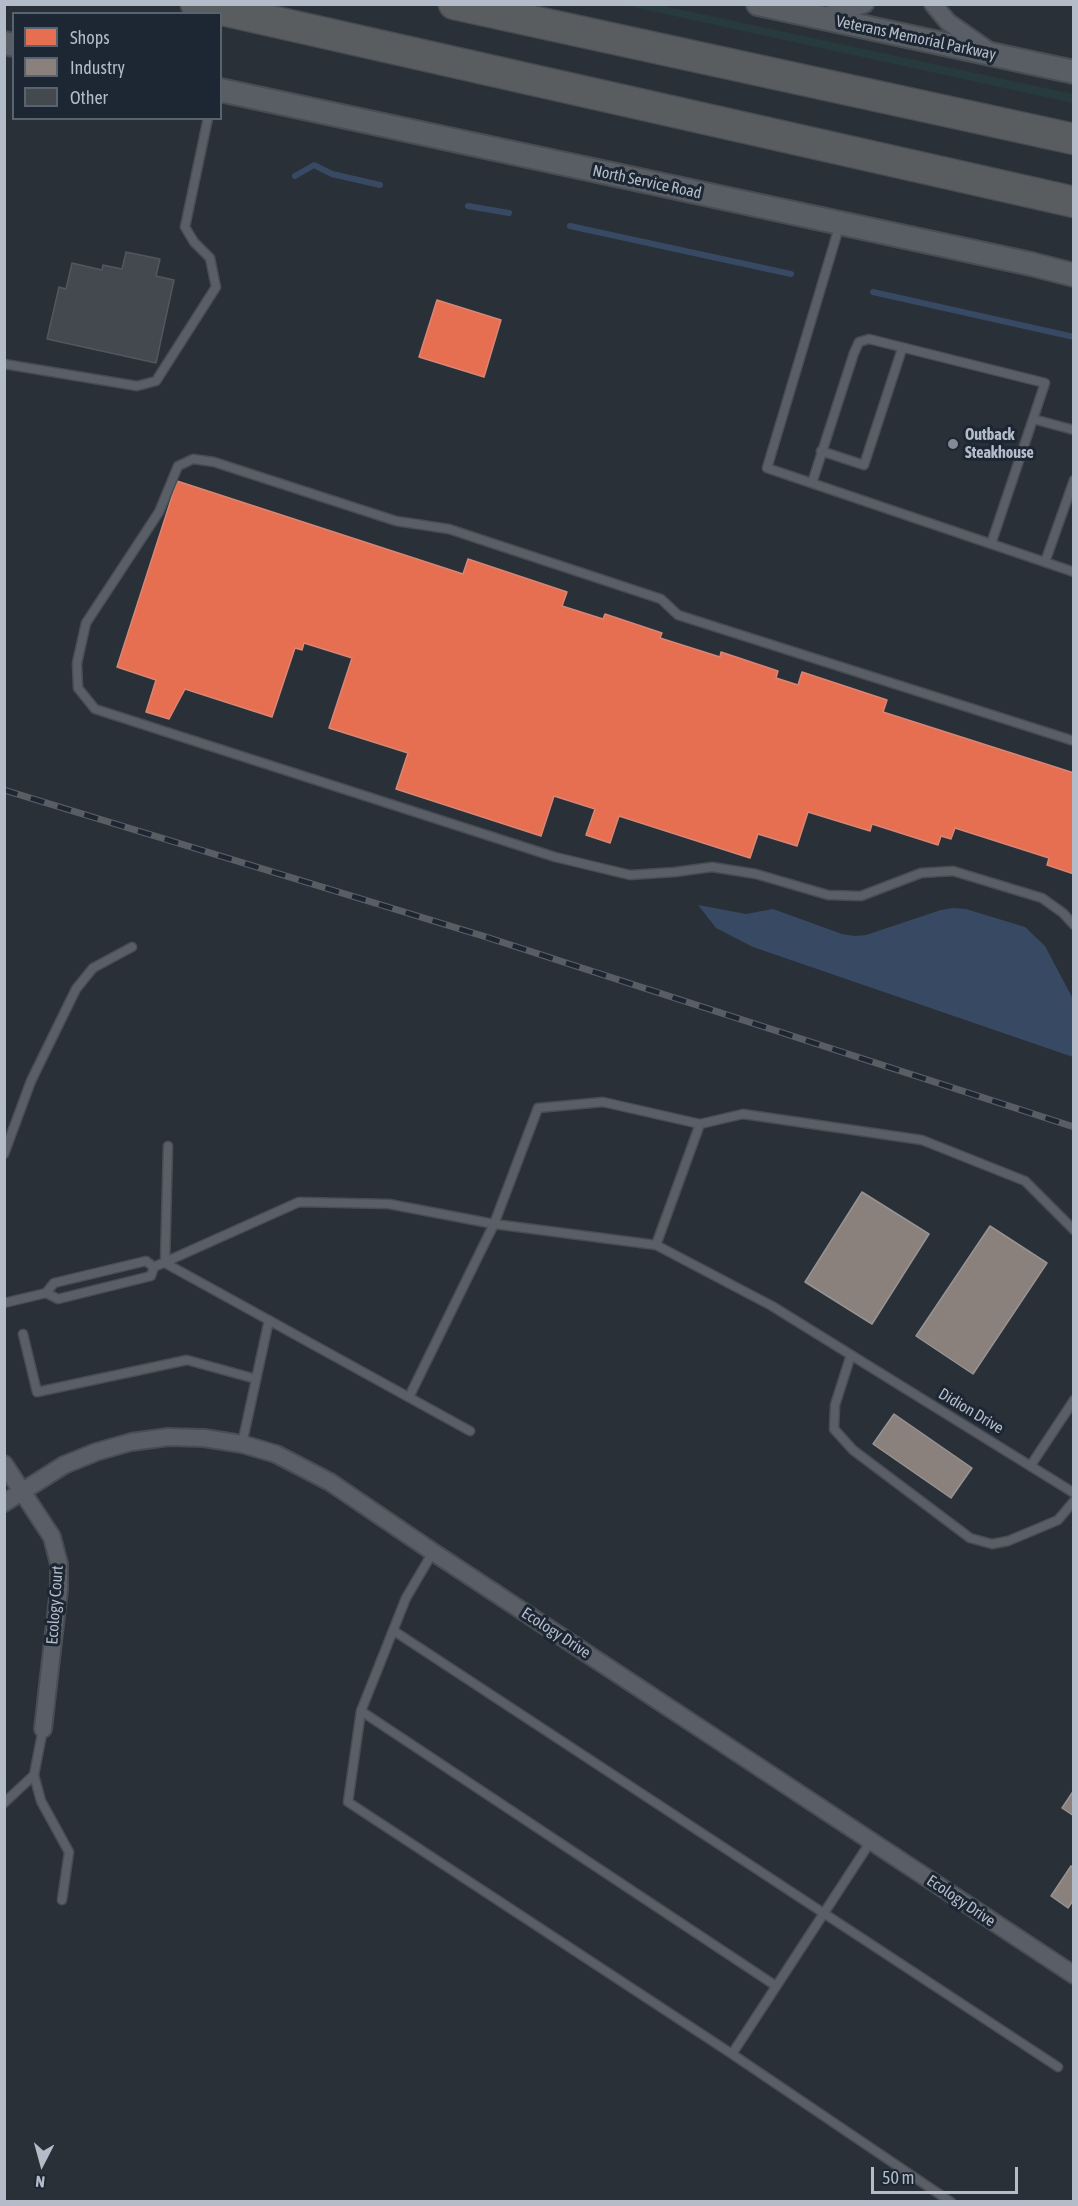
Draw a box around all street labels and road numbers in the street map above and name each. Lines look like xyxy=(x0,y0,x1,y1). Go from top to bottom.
street label: Veterans Memorial Parkway xyxy=(834,12,998,64)
street label: North Service Road xyxy=(591,161,703,203)
street label: Didion Drive xyxy=(935,1384,1007,1438)
street label: Ecology Court xyxy=(43,1565,67,1645)
street label: Ecology Drive xyxy=(518,1604,594,1662)
street label: Ecology Drive xyxy=(923,1871,999,1931)

